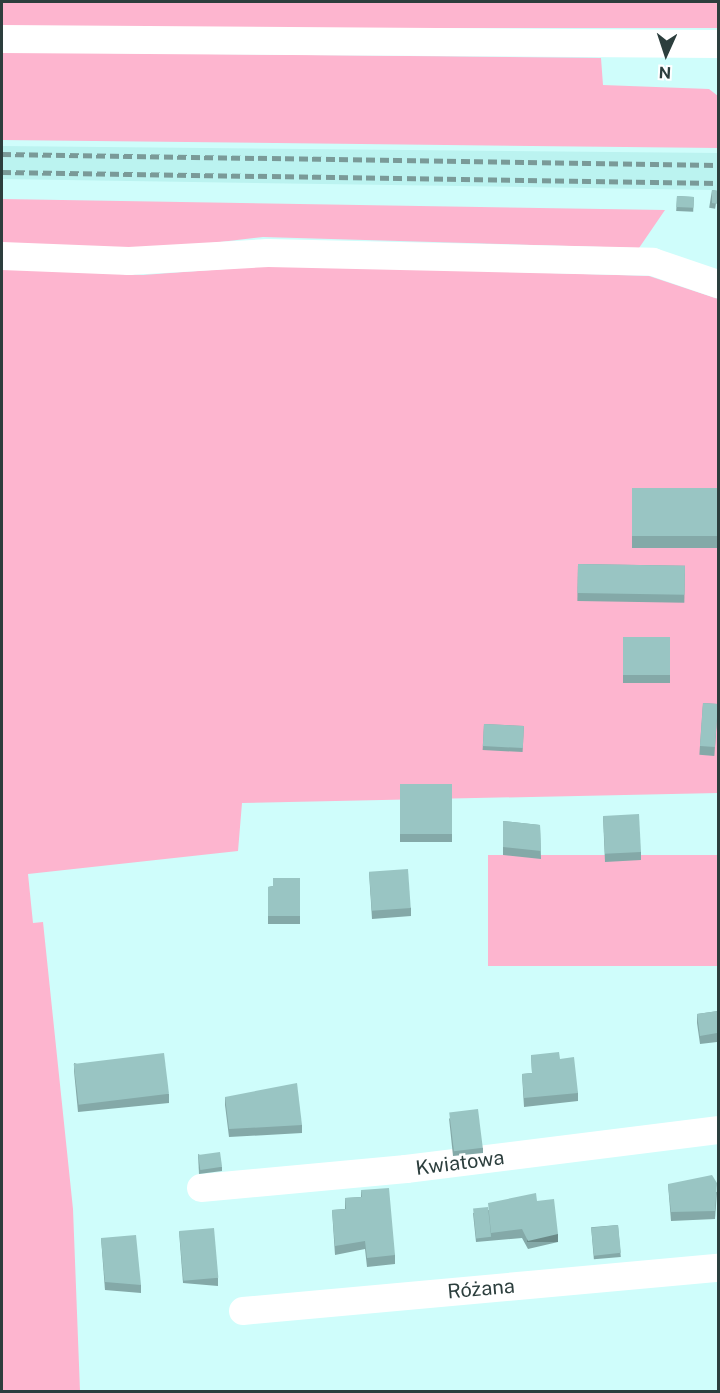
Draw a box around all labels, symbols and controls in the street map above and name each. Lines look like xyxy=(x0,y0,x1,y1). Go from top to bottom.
north arrow xyxy=(636,24,696,84)
text: N xyxy=(658,63,672,82)
street label: Kwiatowa xyxy=(414,1146,506,1180)
street label: Różana xyxy=(446,1274,516,1304)

